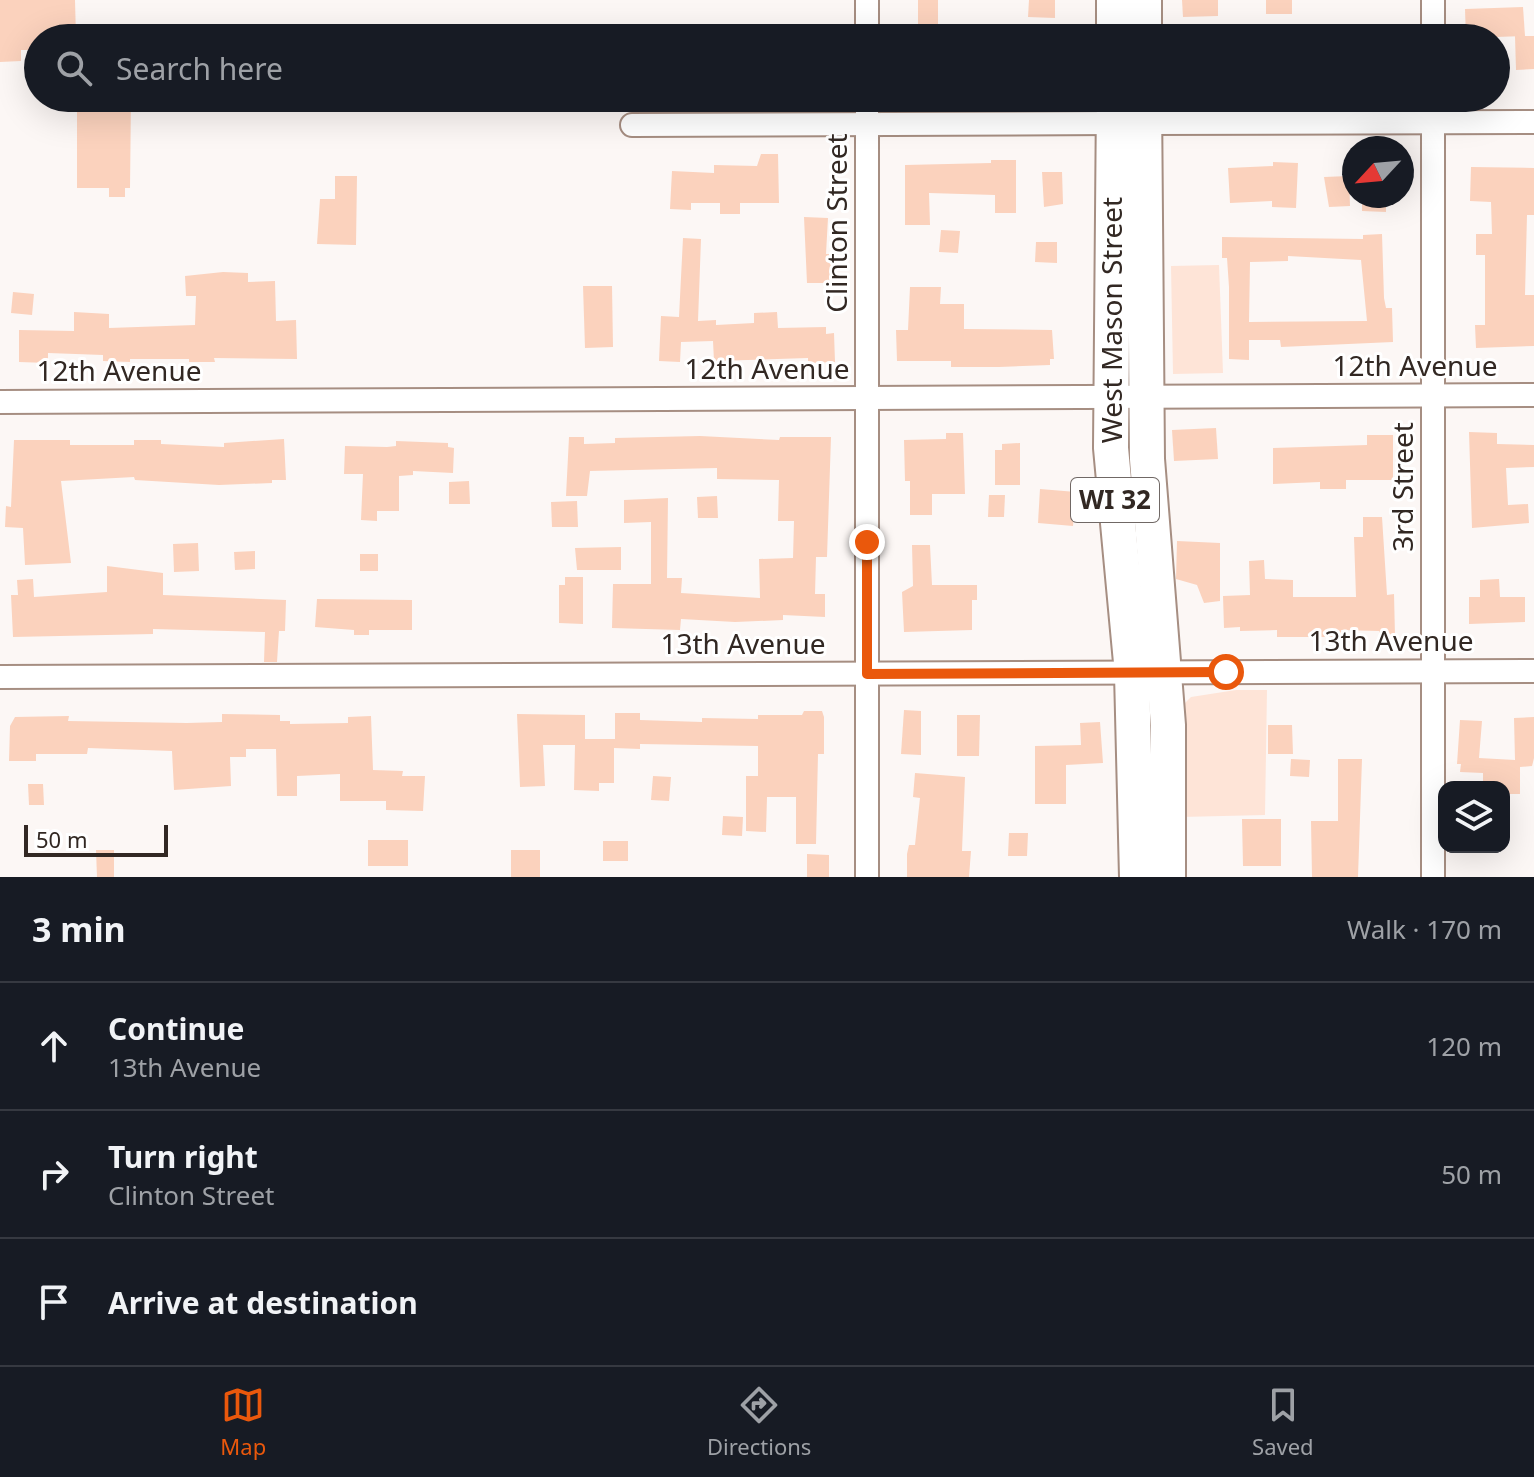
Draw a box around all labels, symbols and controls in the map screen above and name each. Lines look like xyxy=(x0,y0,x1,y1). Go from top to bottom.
search box xyxy=(24,24,1510,112)
icon: search xyxy=(52,46,96,90)
text: Search here xyxy=(116,48,283,89)
street label: Clinton Street xyxy=(817,133,855,313)
north arrow xyxy=(1342,136,1414,208)
street label: West Mason Street xyxy=(1092,197,1130,443)
street label: 12th Avenue xyxy=(1332,346,1498,384)
street label: 12th Avenue xyxy=(684,349,850,387)
street label: 12th Avenue xyxy=(36,351,202,389)
street label: 3rd Street xyxy=(1383,422,1421,552)
road number: WI 32 xyxy=(1071,478,1159,522)
route end xyxy=(849,524,885,560)
street label: 13th Avenue xyxy=(1308,621,1474,659)
street label: 13th Avenue xyxy=(660,624,826,662)
route start xyxy=(1208,654,1244,690)
map controls xyxy=(1438,781,1510,853)
button: layers xyxy=(1438,781,1510,853)
scale bar xyxy=(24,821,168,857)
text: 50 m xyxy=(36,824,87,854)
text: 3 min xyxy=(32,906,126,952)
text: Walk · 170 m xyxy=(1347,911,1502,947)
text: Continue xyxy=(108,1008,244,1049)
icon: ahead xyxy=(32,1024,76,1068)
text: 120 m xyxy=(1426,1028,1502,1064)
text: 13th Avenue xyxy=(108,1049,261,1085)
text: Turn right xyxy=(108,1136,258,1177)
icon: right xyxy=(32,1152,76,1196)
text: 50 m xyxy=(1441,1156,1502,1192)
text: Clinton Street xyxy=(108,1177,274,1213)
icon: arrive xyxy=(32,1280,76,1324)
text: Arrive at destination xyxy=(108,1282,418,1323)
tab: Map xyxy=(220,1383,266,1461)
tab: Directions xyxy=(707,1383,811,1461)
tab: Saved xyxy=(1252,1383,1314,1461)

